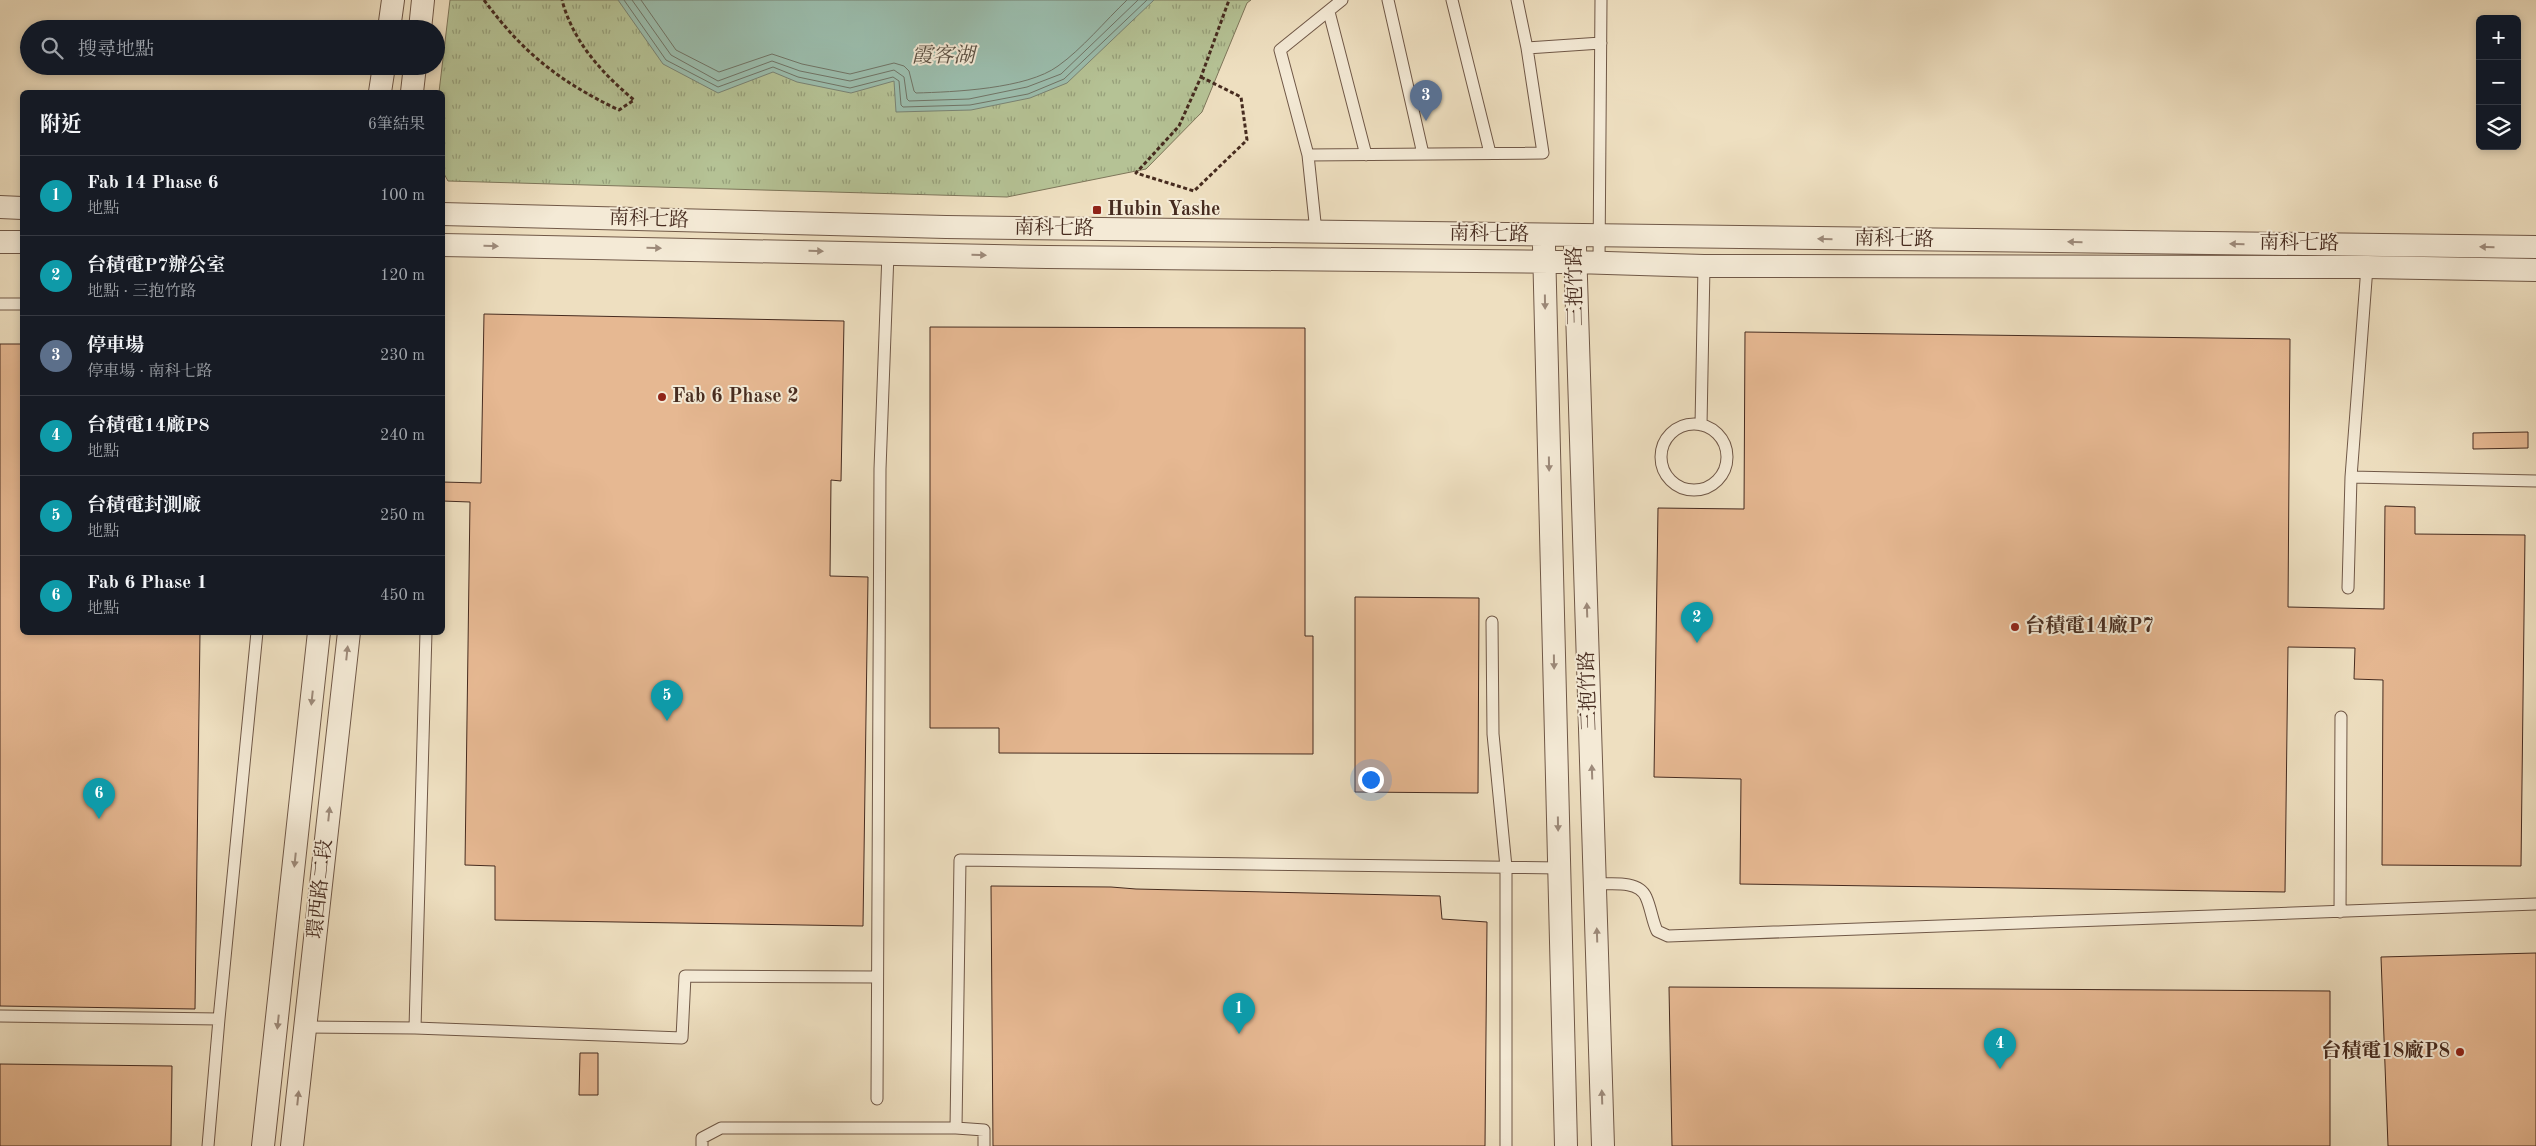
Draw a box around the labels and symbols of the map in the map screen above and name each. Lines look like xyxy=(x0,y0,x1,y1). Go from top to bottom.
water label: 霞客湖 xyxy=(912,44,978,67)
pin: 3 xyxy=(1410,80,1442,121)
place label: Hubin Yashe xyxy=(1107,200,1221,220)
marker: Hubin Yashe xyxy=(1091,204,1103,216)
street label: 南科七路 xyxy=(609,207,689,231)
street label: 南科七路 xyxy=(1014,216,1094,240)
street label: 南科七路 xyxy=(1449,222,1529,246)
street label: 南科七路 xyxy=(1854,227,1934,251)
street label: 南科七路 xyxy=(2259,231,2339,255)
one-way arrow xyxy=(1817,235,1833,243)
one-way arrow xyxy=(2067,238,2083,246)
one-way arrow xyxy=(2229,240,2245,248)
one-way arrow xyxy=(483,242,499,250)
one-way arrow xyxy=(2479,243,2495,251)
one-way arrow xyxy=(646,245,662,253)
street label: 三抱竹路 xyxy=(1563,246,1587,326)
one-way arrow xyxy=(808,247,824,255)
one-way arrow xyxy=(971,252,987,260)
one-way arrow xyxy=(1541,294,1549,310)
place label: Fab 6 Phase 2 xyxy=(672,387,799,407)
marker: Fab 6 Phase 2 xyxy=(656,391,668,403)
one-way arrow xyxy=(1546,456,1554,472)
one-way arrow xyxy=(1582,602,1590,618)
pin: 2 xyxy=(1681,602,1713,643)
place label: 台積電14廠P7 xyxy=(2025,614,2154,637)
marker: 台積電14廠P7 xyxy=(2009,621,2021,633)
one-way arrow xyxy=(343,644,351,660)
street label: 三抱竹路 xyxy=(1576,651,1600,731)
one-way arrow xyxy=(1551,654,1559,670)
pin: 5 xyxy=(651,680,683,721)
one-way arrow xyxy=(308,691,316,707)
one-way arrow xyxy=(1588,764,1596,780)
your location xyxy=(1358,767,1384,793)
pin: 6 xyxy=(83,778,115,819)
one-way arrow xyxy=(325,806,333,822)
one-way arrow xyxy=(1555,816,1563,832)
street label: 環西路二段 xyxy=(304,838,336,940)
one-way arrow xyxy=(291,852,299,868)
one-way arrow xyxy=(1593,927,1601,943)
pin: 1 xyxy=(1223,993,1255,1034)
one-way arrow xyxy=(274,1014,282,1030)
pin: 4 xyxy=(1984,1028,2016,1069)
place label: 台積電18廠P8 xyxy=(2321,1039,2450,1062)
marker: 台積電18廠P8 xyxy=(2454,1046,2466,1058)
one-way arrow xyxy=(294,1089,302,1105)
one-way arrow xyxy=(1598,1089,1606,1105)

